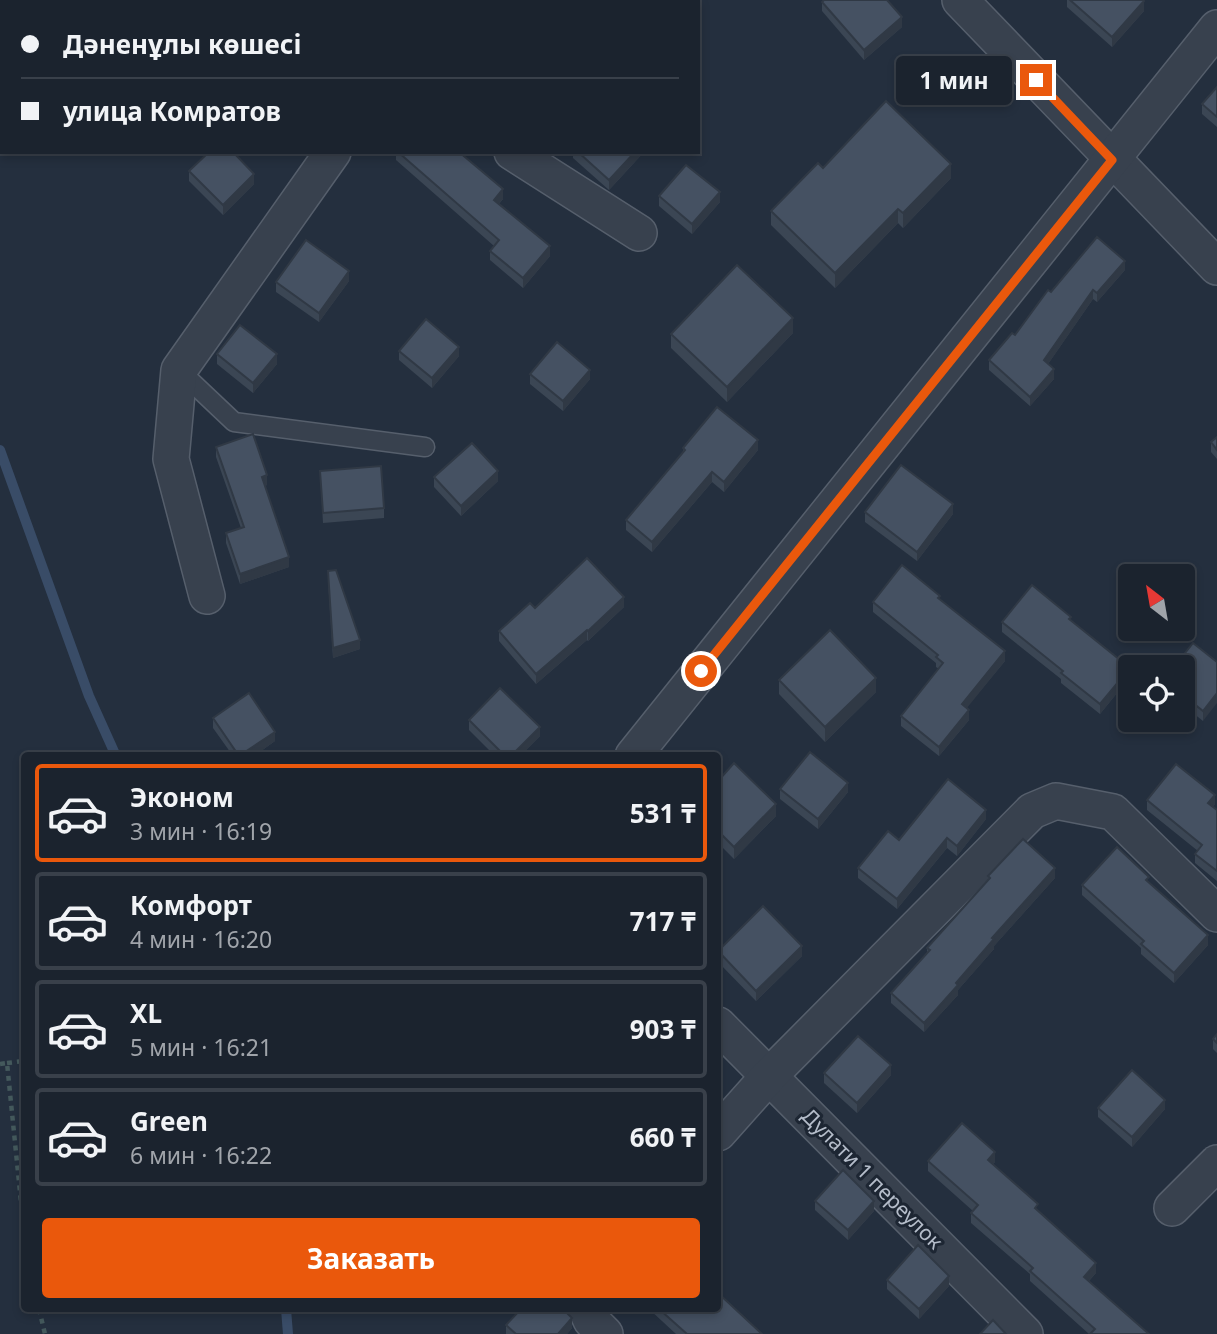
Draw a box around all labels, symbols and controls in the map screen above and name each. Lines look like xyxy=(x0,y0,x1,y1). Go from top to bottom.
text: Дәненұлы көшесі xyxy=(63,26,301,62)
callout: 1 мин xyxy=(896,56,1012,104)
text: 1 мин xyxy=(920,64,988,96)
route end xyxy=(1020,64,1052,96)
text: улица Комратов xyxy=(63,93,281,129)
north arrow xyxy=(1118,564,1195,640)
map controls xyxy=(1118,564,1195,732)
route start xyxy=(685,655,717,687)
button: locate xyxy=(1118,655,1195,732)
text: Эконом xyxy=(130,779,234,815)
icon: car xyxy=(46,782,109,845)
text: 531 ₸ xyxy=(630,795,696,831)
text: 3 мин · 16:19 xyxy=(130,815,272,847)
text: Комфорт xyxy=(130,887,252,923)
icon: car xyxy=(46,890,109,953)
text: 717 ₸ xyxy=(630,903,696,939)
text: 4 мин · 16:20 xyxy=(130,923,272,955)
text: XL xyxy=(130,995,162,1031)
icon: car xyxy=(46,998,109,1061)
text: 903 ₸ xyxy=(630,1011,696,1047)
text: 5 мин · 16:21 xyxy=(130,1031,272,1063)
street label: Дулати 1 переулок xyxy=(796,1102,949,1255)
text: Green xyxy=(130,1103,208,1139)
icon: car xyxy=(46,1106,109,1169)
text: 660 ₸ xyxy=(630,1119,696,1155)
text: 6 мин · 16:22 xyxy=(130,1139,272,1171)
button: Заказать xyxy=(42,1218,700,1298)

